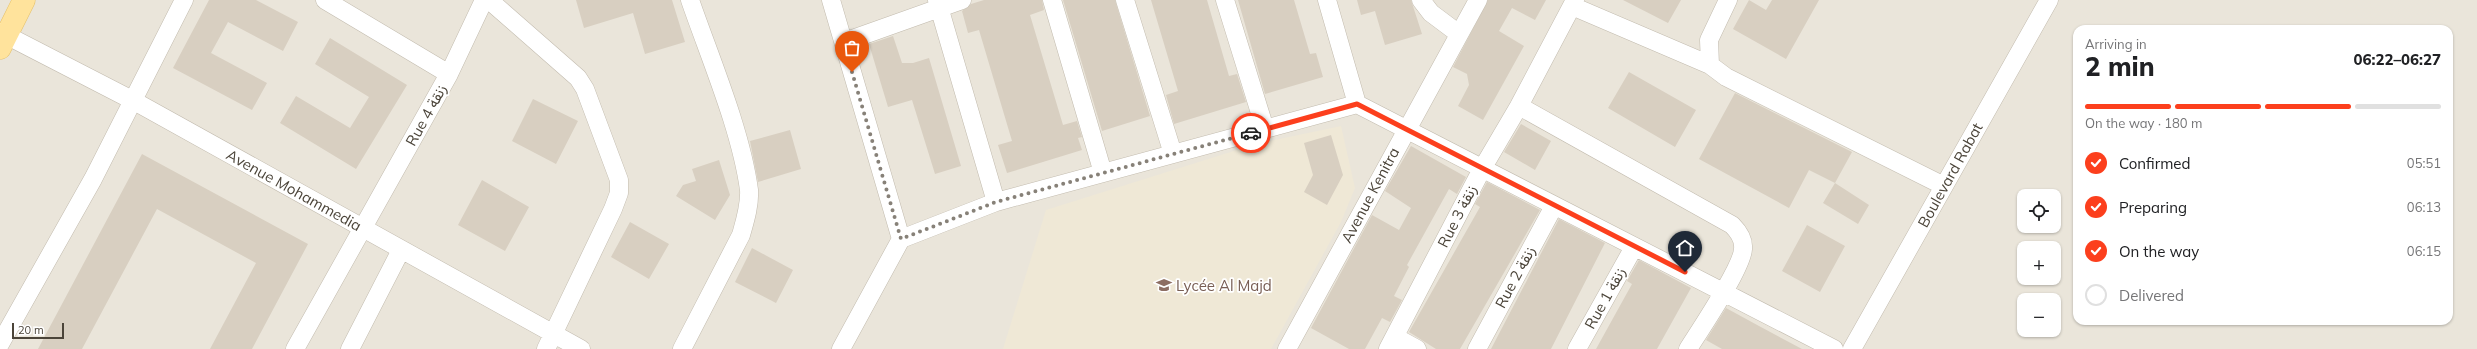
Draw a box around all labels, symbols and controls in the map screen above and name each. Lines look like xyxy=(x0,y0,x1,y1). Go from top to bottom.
pin xyxy=(835,31,869,72)
text: Arriving in xyxy=(2085,36,2147,52)
icon: bag xyxy=(841,37,863,59)
text: 2 min xyxy=(2085,50,2155,83)
text: 06:22–06:27 xyxy=(2354,50,2441,69)
street label: Rue 4 زنقة xyxy=(401,81,451,149)
courier xyxy=(1231,113,1271,153)
text: On the way · 180 m xyxy=(2085,115,2202,131)
street label: Boulevard Rabat xyxy=(1913,119,1987,231)
icon: car xyxy=(1240,122,1262,144)
street label: Avenue Kenitra xyxy=(1337,144,1403,246)
street label: Avenue Mohammedia xyxy=(223,145,365,235)
icon: check xyxy=(2085,152,2107,174)
text: Confirmed xyxy=(2119,154,2190,173)
text: 05:51 xyxy=(2407,155,2441,171)
street label: Rue 3 زنقة xyxy=(1433,181,1481,251)
map controls xyxy=(2017,189,2061,337)
button: locate xyxy=(2017,189,2061,233)
icon: check xyxy=(2085,196,2107,218)
text: Preparing xyxy=(2119,198,2187,217)
text: 06:13 xyxy=(2407,199,2441,215)
pin xyxy=(1668,231,1702,272)
icon: home xyxy=(1674,237,1696,259)
icon: check xyxy=(2085,240,2107,262)
button: + xyxy=(2017,241,2061,285)
text: On the way xyxy=(2119,242,2199,261)
street label: Rue 2 زنقة xyxy=(1491,243,1539,311)
text: 06:15 xyxy=(2407,243,2441,259)
street label: Rue 1 زنقة xyxy=(1580,264,1630,332)
school or university icon: Lycée Al Majd xyxy=(1155,276,1173,294)
place label: Lycée Al Majd xyxy=(1176,276,1272,295)
text: Delivered xyxy=(2119,286,2184,305)
button: − xyxy=(2017,293,2061,337)
scale bar xyxy=(12,321,64,340)
text: 20 m xyxy=(18,323,44,337)

